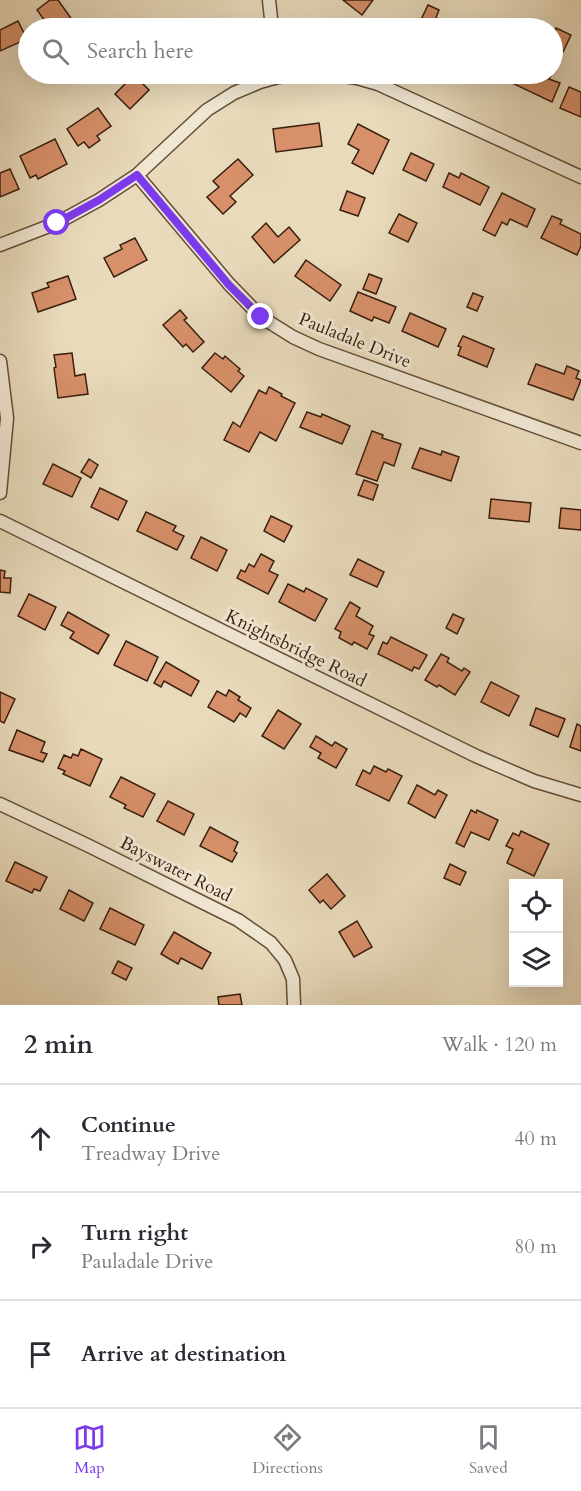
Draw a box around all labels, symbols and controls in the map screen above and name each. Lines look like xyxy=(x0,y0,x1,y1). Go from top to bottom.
search box xyxy=(18,18,563,84)
icon: search xyxy=(39,35,72,68)
text: Search here xyxy=(87,36,194,66)
route start xyxy=(43,209,69,235)
route end xyxy=(247,303,273,329)
street label: Pauladale Drive xyxy=(295,307,415,374)
street label: Knightsbridge Road xyxy=(221,603,371,694)
street label: Bayswater Road xyxy=(115,830,236,909)
map controls xyxy=(509,879,563,987)
button: locate xyxy=(509,879,563,933)
button: layers xyxy=(509,933,563,987)
text: 2 min xyxy=(24,1027,93,1062)
text: Walk · 120 m xyxy=(442,1031,557,1058)
text: Continue xyxy=(81,1110,176,1140)
icon: ahead xyxy=(24,1122,57,1155)
text: 40 m xyxy=(514,1125,557,1152)
text: Treadway Drive xyxy=(81,1140,220,1167)
text: Turn right xyxy=(81,1218,188,1248)
icon: right xyxy=(24,1230,57,1263)
text: 80 m xyxy=(514,1233,557,1260)
text: Pauladale Drive xyxy=(81,1248,213,1275)
icon: arrive xyxy=(24,1338,57,1371)
text: Arrive at destination xyxy=(81,1339,286,1369)
tab: Map xyxy=(73,1421,106,1479)
tab: Directions xyxy=(252,1421,323,1479)
tab: Saved xyxy=(469,1421,508,1479)

